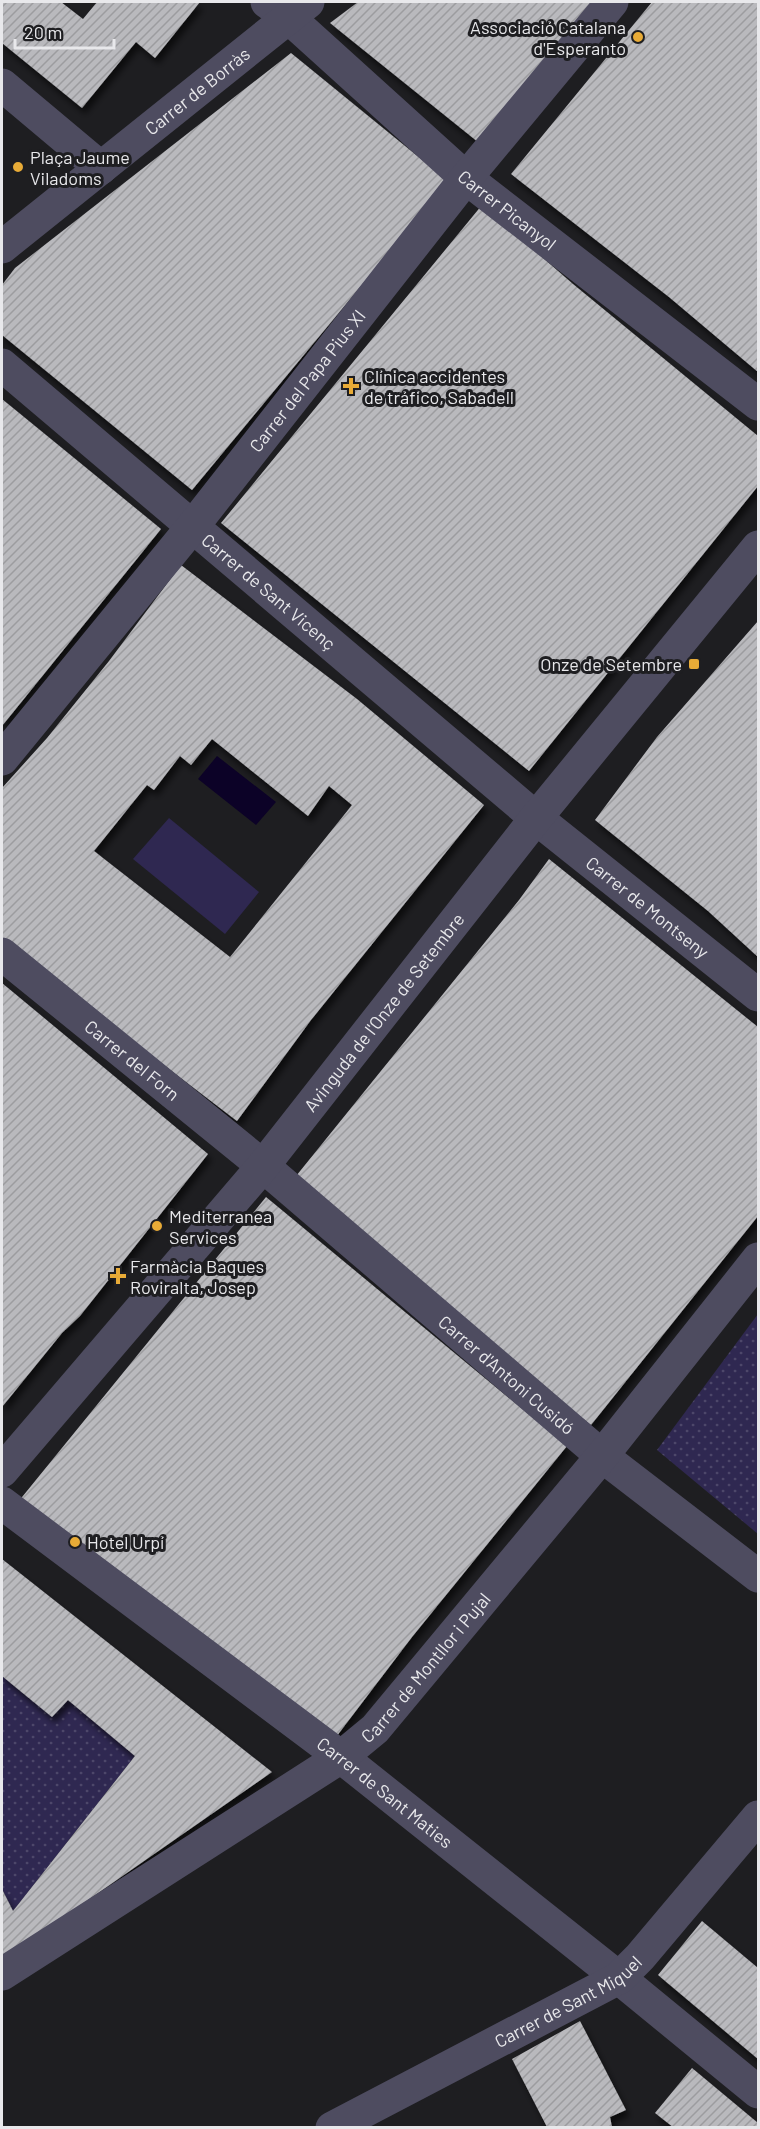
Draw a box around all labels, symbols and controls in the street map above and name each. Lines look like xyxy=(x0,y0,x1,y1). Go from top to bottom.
scale bar xyxy=(15,12,114,50)
place label: Associació Catalana d'Esperanto xyxy=(470,16,626,59)
text: 20 m xyxy=(24,21,62,43)
marker: Associació Catalana d'Esperanto xyxy=(631,30,645,44)
street label: Carrer de Borràs xyxy=(140,42,254,139)
place label: Plaça Jaume Viladoms xyxy=(30,146,130,189)
marker: Plaça Jaume Viladoms xyxy=(11,160,25,174)
street label: Carrer Picanyol xyxy=(454,165,561,255)
street label: Carrer del Papa Pius XI xyxy=(244,305,370,456)
place label: Clínica accidentes de tráfico, Sabadell xyxy=(364,365,514,408)
marker: Clínica accidentes de tráfico, Sabadell xyxy=(342,377,360,395)
street label: Carrer de Sant Vicenç xyxy=(198,529,340,654)
place label: Onze de Setembre xyxy=(540,653,682,675)
marker: Onze de Setembre xyxy=(687,657,701,671)
street label: Carrer de Montseny xyxy=(582,851,713,963)
street label: Avinguda de l'Onze de Setembre xyxy=(299,908,468,1116)
street label: Carrer del Forn xyxy=(81,1015,184,1105)
place label: Mediterranea Services xyxy=(169,1205,272,1248)
marker: Mediterranea Services xyxy=(150,1219,164,1233)
place label: Farmàcia Baques Roviralta, Josep xyxy=(130,1255,264,1298)
marker: Farmàcia Baques Roviralta, Josep xyxy=(111,1269,125,1283)
street label: Carrer d'Antoni Cusidó xyxy=(434,1310,579,1439)
place label: Hotel Urpí xyxy=(87,1531,164,1553)
marker: Hotel Urpí xyxy=(68,1535,82,1549)
street label: Carrer de Montllor i Pujal xyxy=(356,1588,495,1747)
street label: Carrer de Sant Maties xyxy=(313,1732,457,1853)
street label: Carrer de Sant Miquel xyxy=(491,1951,646,2052)

